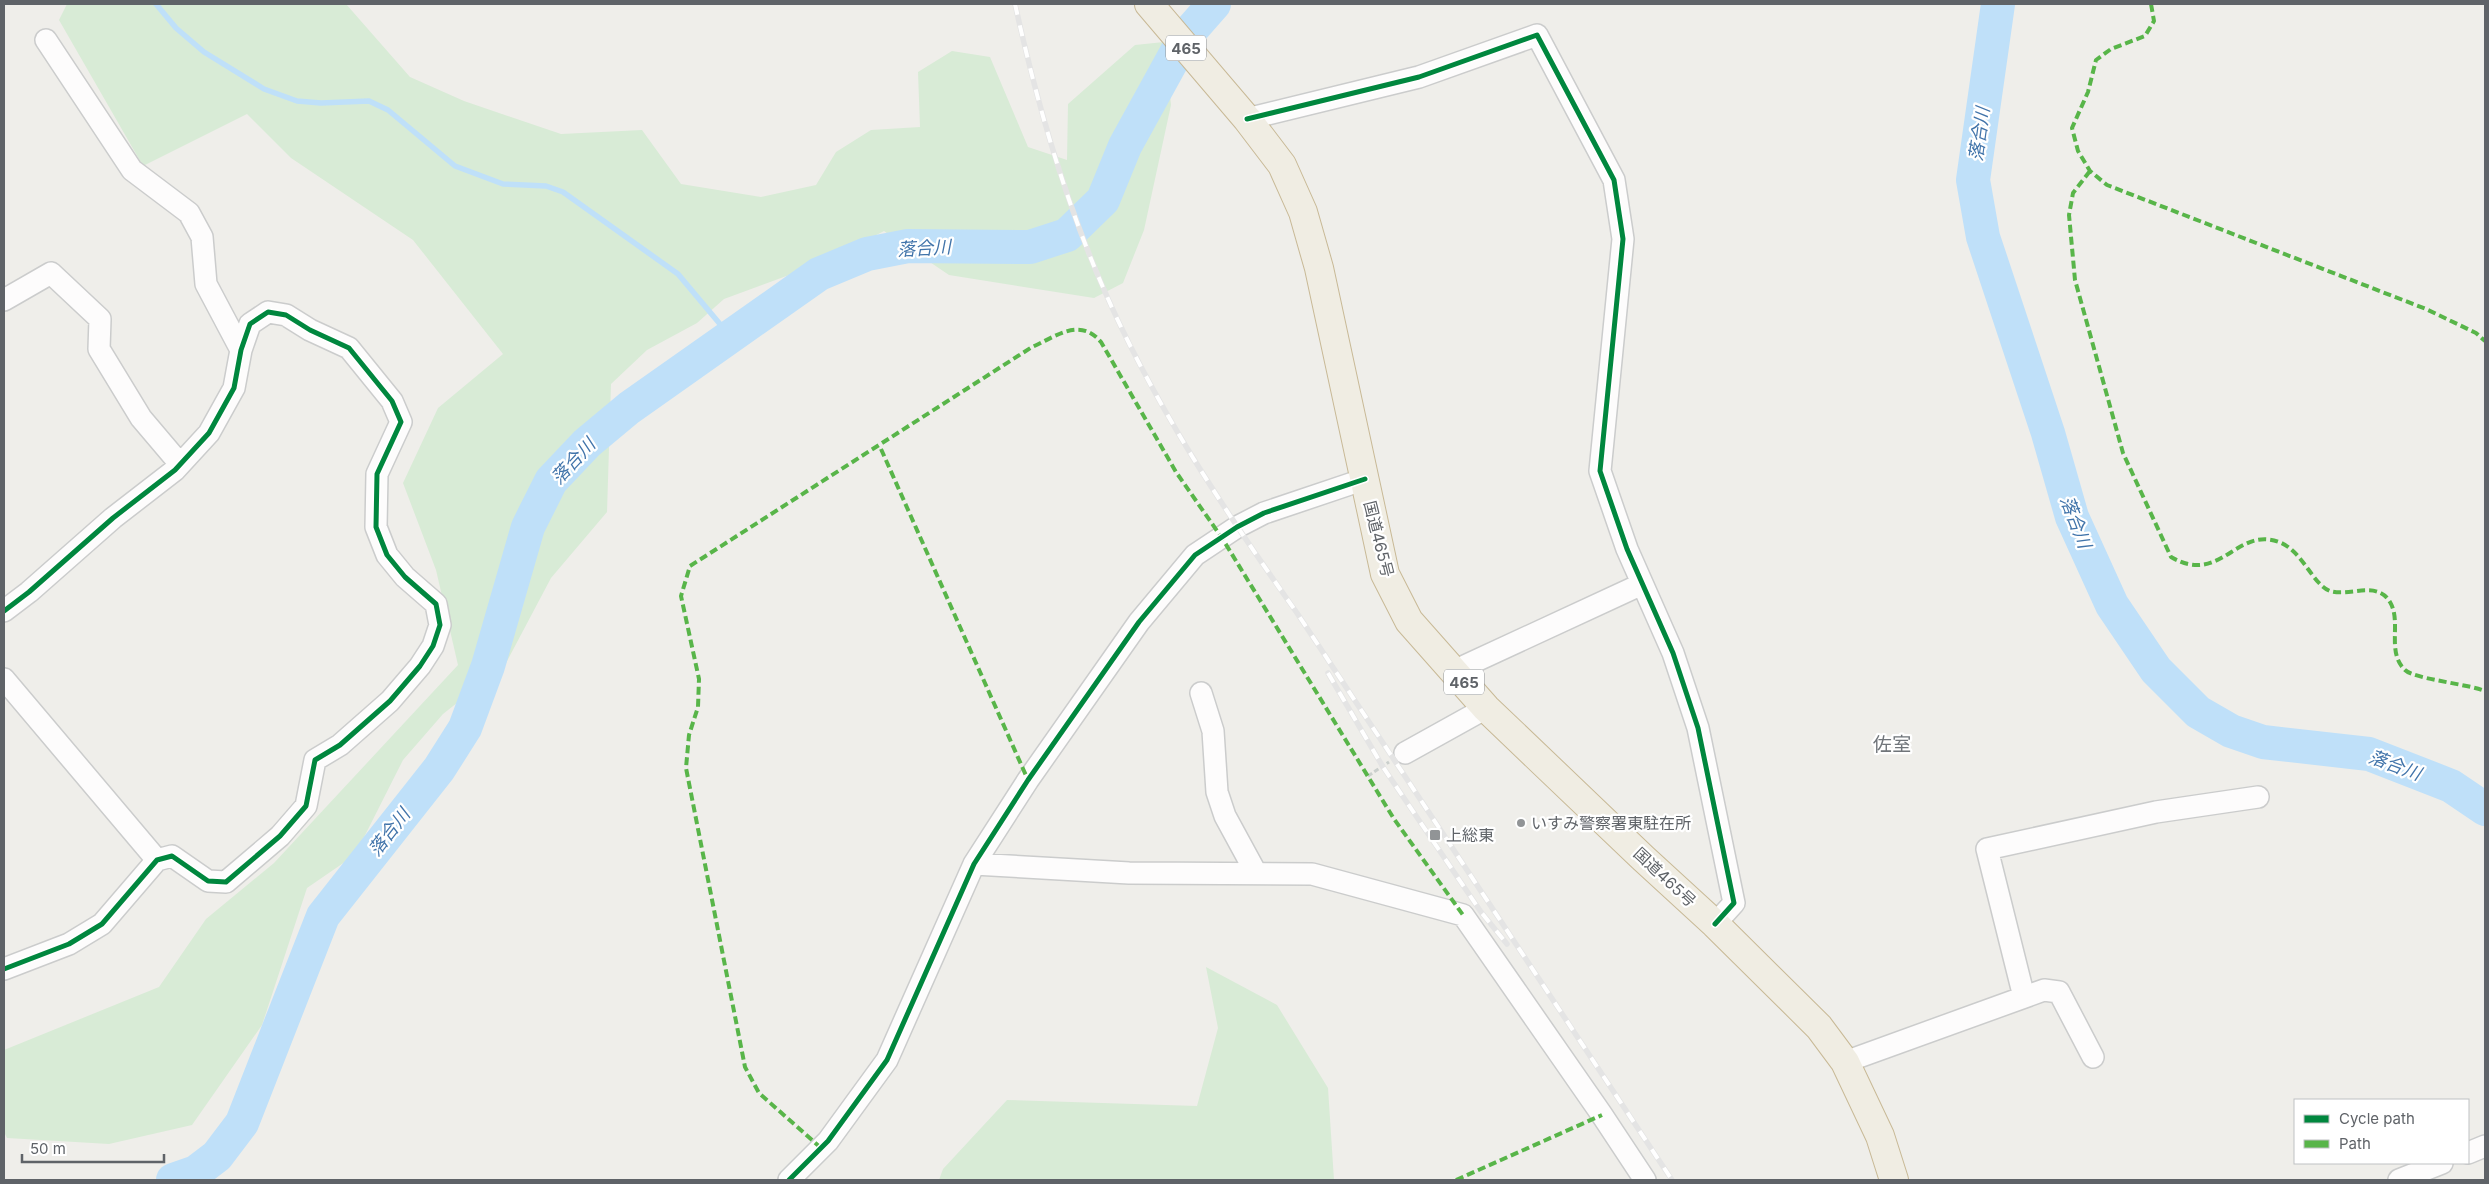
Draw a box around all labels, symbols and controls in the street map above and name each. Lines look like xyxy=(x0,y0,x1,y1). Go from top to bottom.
road number: 465 xyxy=(1166,36,1206,60)
water label: 落合川 xyxy=(1965,104,1993,162)
water label: 落合川 xyxy=(896,236,954,260)
water label: 落合川 xyxy=(547,433,600,488)
water label: 落合川 xyxy=(2057,493,2096,553)
street label: 国道465号 xyxy=(1360,499,1398,579)
road number: 465 xyxy=(1444,670,1484,694)
district label: 佐室 xyxy=(1873,733,1911,756)
water label: 落合川 xyxy=(2366,746,2426,785)
water label: 落合川 xyxy=(364,803,415,860)
place label: いすみ警察署東駐在所 xyxy=(1531,813,1691,833)
marker: いすみ警察署東駐在所 xyxy=(1515,817,1527,829)
place label: 上総東 xyxy=(1446,825,1494,845)
marker: 上総東 xyxy=(1428,828,1442,842)
street label: 国道465号 xyxy=(1630,843,1700,911)
legend xyxy=(2294,1099,2469,1164)
text: Cycle path xyxy=(2339,1109,2415,1128)
scale bar xyxy=(22,1132,165,1164)
text: Path xyxy=(2339,1134,2371,1153)
text: 50 m xyxy=(30,1139,66,1158)

